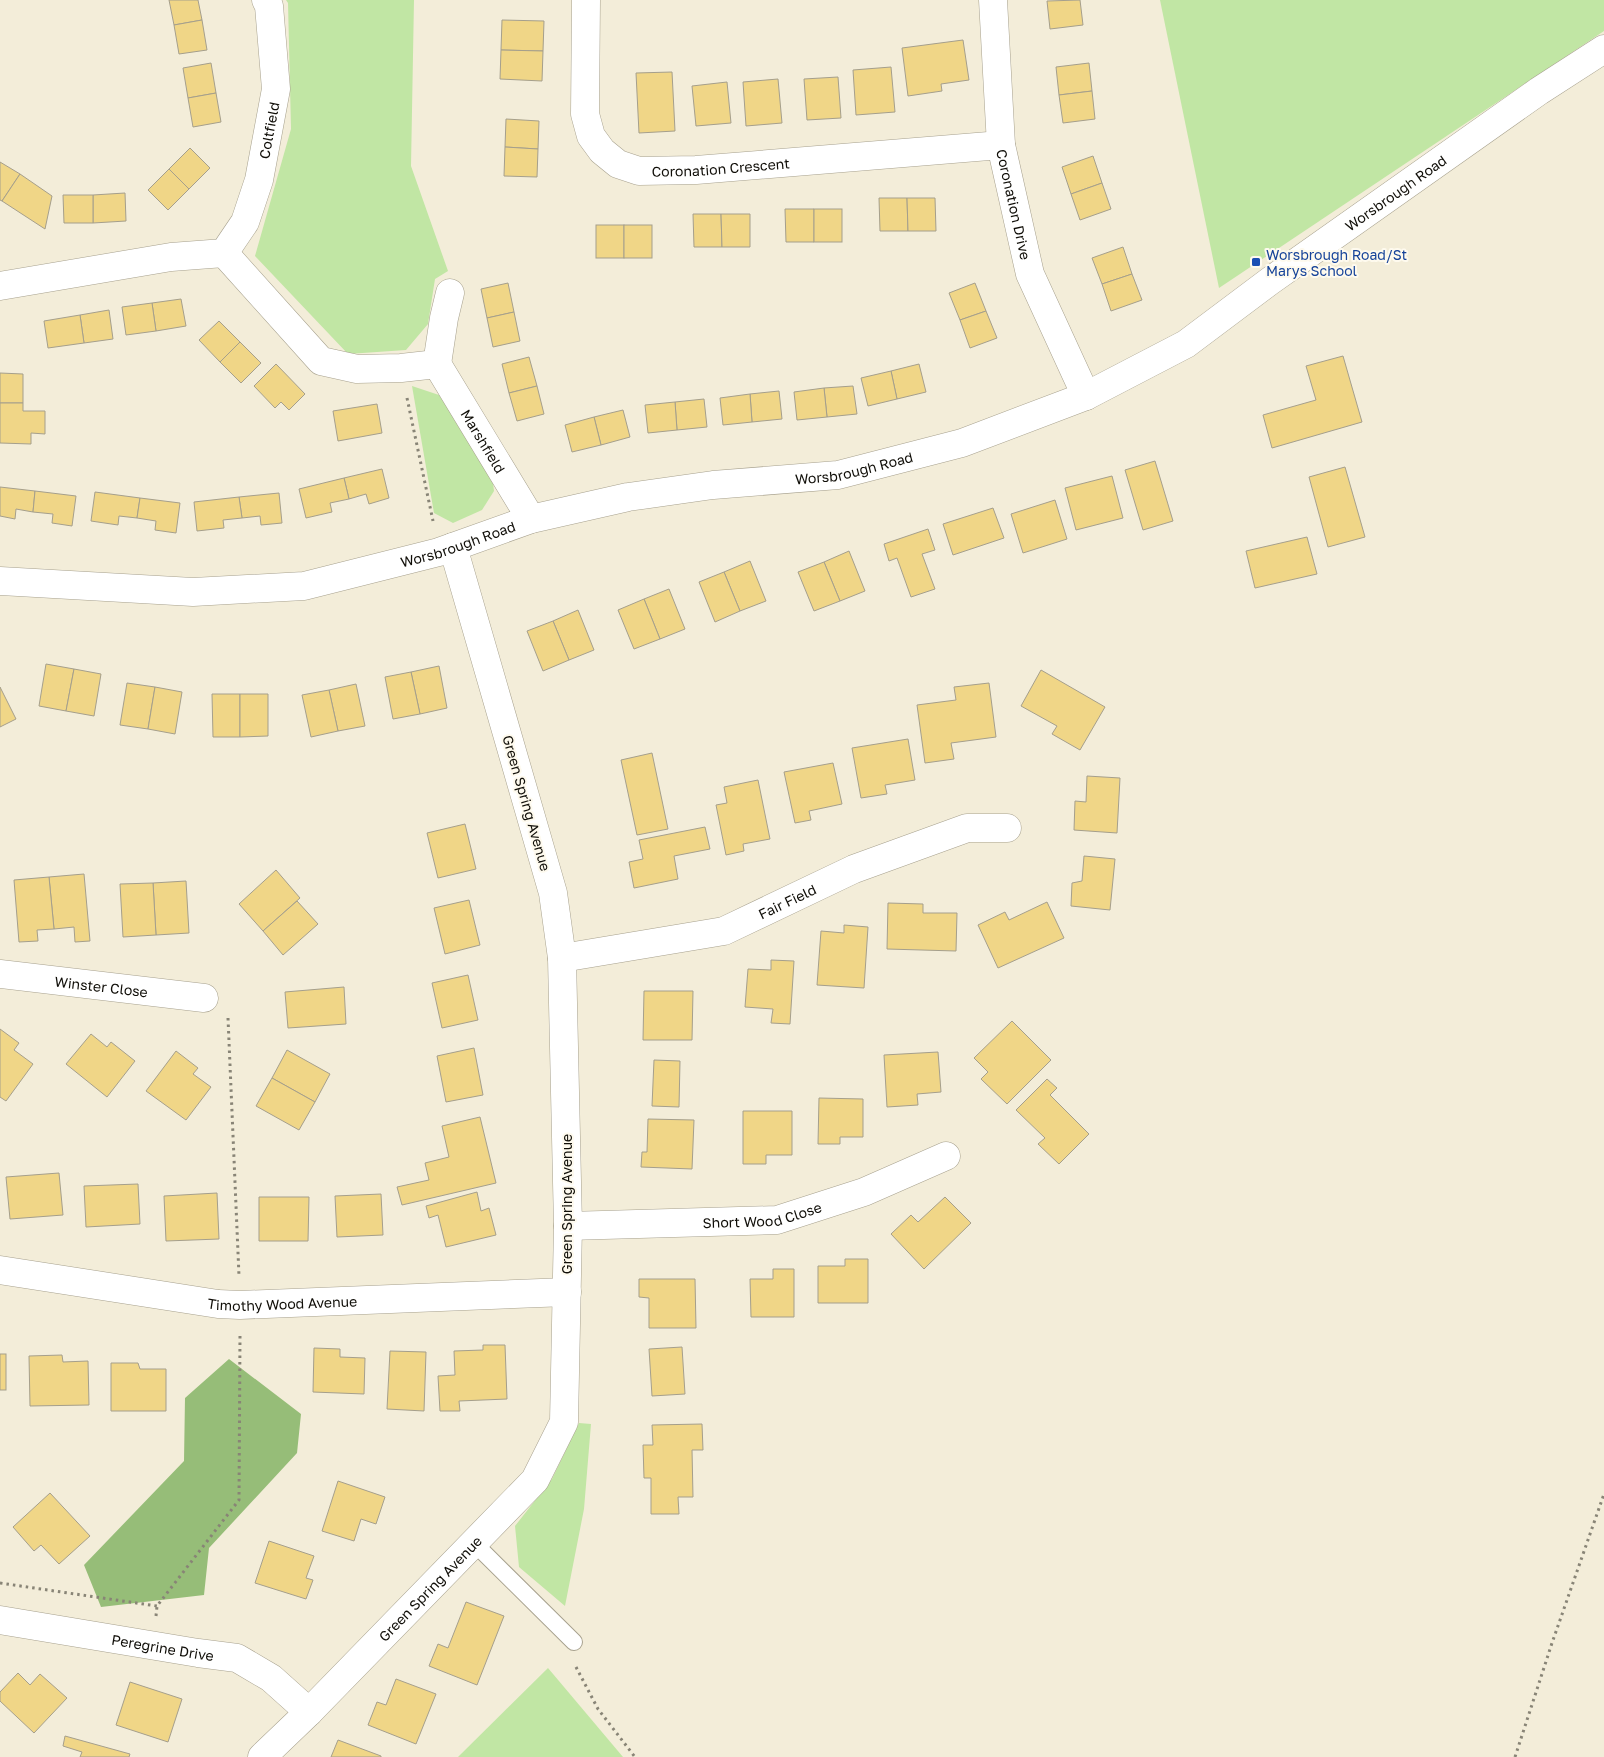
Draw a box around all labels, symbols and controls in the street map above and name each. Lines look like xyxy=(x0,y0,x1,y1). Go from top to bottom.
street label: Coltfield xyxy=(255,100,282,160)
street label: Coronation Drive xyxy=(994,147,1035,261)
street label: Worsbrough Road xyxy=(1341,151,1449,234)
street label: Coronation Crescent xyxy=(652,154,790,179)
place label: Worsbrough Road/St Marys School xyxy=(1266,246,1407,279)
marker: Worsbrough Road/St Marys School xyxy=(1250,256,1262,268)
street label: Marshfield xyxy=(458,406,509,476)
street label: Worsbrough Road xyxy=(794,448,915,487)
street label: Worsbrough Road xyxy=(398,517,518,570)
street label: Green Spring Avenue xyxy=(499,733,555,873)
street label: Fair Field xyxy=(755,880,819,922)
street label: Winster Close xyxy=(54,972,149,1000)
street label: Green Spring Avenue xyxy=(558,1134,575,1274)
street label: Short Wood Close xyxy=(702,1198,824,1231)
street label: Timothy Wood Avenue xyxy=(206,1292,358,1314)
street label: Green Spring Avenue xyxy=(375,1532,485,1644)
street label: Peregrine Drive xyxy=(110,1630,215,1663)

